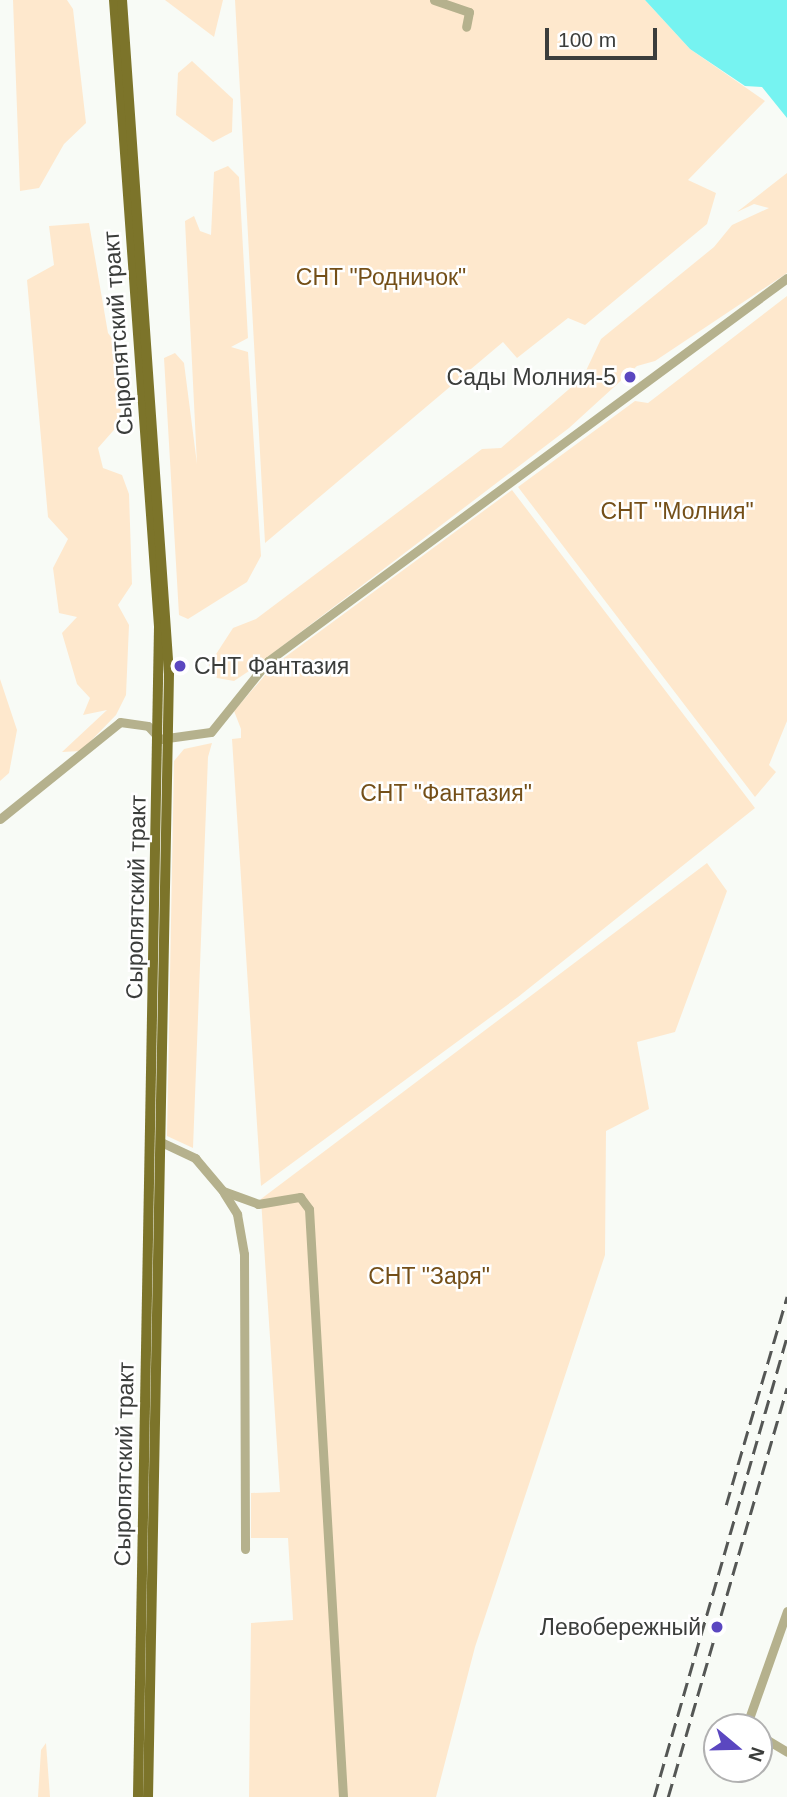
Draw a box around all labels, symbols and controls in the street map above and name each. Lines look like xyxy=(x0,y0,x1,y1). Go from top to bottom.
scale bar xyxy=(549,14,661,58)
text: 100 m xyxy=(558,28,616,51)
street label: Сыропятский тракт xyxy=(97,230,139,436)
park label: СНТ "Родничок" xyxy=(296,263,466,291)
place label: Сады Молния-5 xyxy=(446,363,616,391)
marker: Сады Молния-5 xyxy=(622,369,638,385)
park label: СНТ "Молния" xyxy=(600,497,754,525)
place label: СНТ Фантазия xyxy=(194,652,349,680)
marker: СНТ Фантазия xyxy=(172,658,188,674)
park label: СНТ "Фантазия" xyxy=(360,779,532,807)
street label: Сыропятский тракт xyxy=(120,795,152,999)
park label: СНТ "Заря" xyxy=(368,1262,490,1290)
street label: Сыропятский тракт xyxy=(108,1362,140,1566)
place label: Левобережный xyxy=(540,1613,701,1641)
marker: Левобережный xyxy=(707,1617,727,1637)
north arrow xyxy=(703,1713,773,1783)
text: N xyxy=(744,1744,769,1764)

